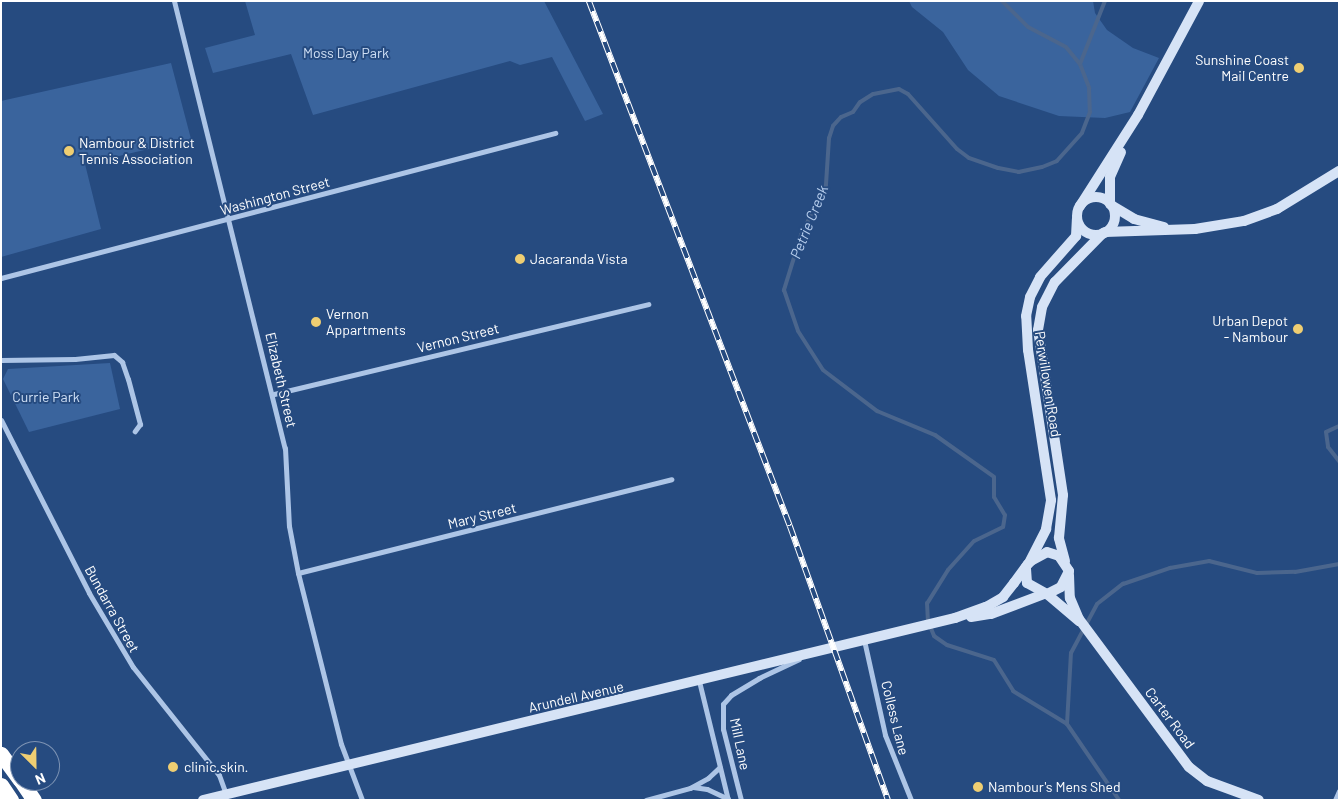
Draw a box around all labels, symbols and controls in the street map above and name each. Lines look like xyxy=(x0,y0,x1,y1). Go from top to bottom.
park label: Moss Day Park xyxy=(303,45,389,61)
place label: Sunshine Coast Mail Centre xyxy=(1195,52,1289,84)
marker: Sunshine Coast Mail Centre xyxy=(1293,62,1305,74)
place label: Nambour & District Tennis Association xyxy=(79,135,195,168)
marker: Nambour & District Tennis Association xyxy=(63,145,75,157)
street label: Washington Street xyxy=(218,173,332,219)
water label: Petrie Creek xyxy=(786,183,832,261)
place label: Jacaranda Vista xyxy=(530,251,628,267)
marker: Jacaranda Vista xyxy=(514,253,526,265)
place label: Vernon Appartments xyxy=(326,306,406,338)
place label: Urban Depot - Nambour xyxy=(1212,313,1288,346)
marker: Vernon Appartments xyxy=(310,316,322,328)
street label: Vernon Street xyxy=(415,320,501,356)
marker: Urban Depot - Nambour xyxy=(1292,323,1304,335)
street label: Perwillowen Road xyxy=(1031,330,1065,438)
street label: Elizabeth Street xyxy=(262,331,300,429)
park label: Currie Park xyxy=(12,389,80,405)
street label: Mary Street xyxy=(446,499,518,533)
street label: Bundarra Street xyxy=(81,563,143,655)
street label: Arundell Avenue xyxy=(527,678,625,716)
street label: Colless Lane xyxy=(878,679,912,757)
street label: Carter Road xyxy=(1142,684,1198,752)
street label: Mill Lane xyxy=(726,716,754,772)
north arrow xyxy=(10,741,60,791)
place label: clinic.skin. xyxy=(184,759,248,775)
marker: clinic.skin. xyxy=(166,760,180,774)
text: N xyxy=(33,770,48,789)
place label: Nambour's Mens Shed xyxy=(988,779,1121,795)
marker: Nambour's Mens Shed xyxy=(972,781,984,793)

